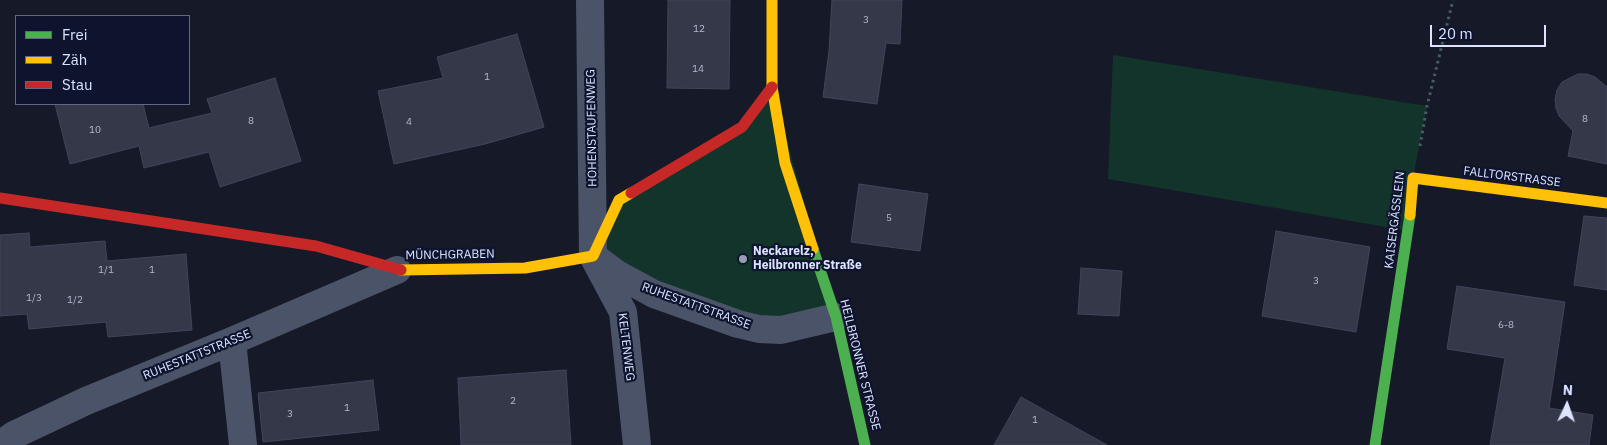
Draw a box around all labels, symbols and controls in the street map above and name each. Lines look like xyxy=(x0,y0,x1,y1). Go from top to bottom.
house number: 3 xyxy=(863,14,869,26)
legend xyxy=(15,15,190,105)
scale bar xyxy=(1432,15,1548,47)
house number: 12 xyxy=(693,23,705,35)
text: 20 m xyxy=(1438,24,1473,43)
text: Frei xyxy=(62,25,88,44)
text: Zäh xyxy=(62,50,87,69)
house number: 14 xyxy=(692,63,704,75)
street label: HOHENSTAUFENWEG xyxy=(584,69,600,187)
house number: 1 xyxy=(484,71,490,83)
text: Stau xyxy=(62,75,93,94)
house number: 8 xyxy=(1582,113,1588,125)
house number: 8 xyxy=(248,115,254,127)
house number: 4 xyxy=(406,116,412,128)
house number: 10 xyxy=(89,124,101,136)
street label: FALLTORSTRASSE xyxy=(1463,164,1561,190)
street label: KAISERGÄSSLEIN xyxy=(1382,171,1408,269)
house number: 5 xyxy=(886,212,892,224)
place label: Neckarelz, Heilbronner Straße xyxy=(753,245,862,273)
street label: MÜNCHGRABEN xyxy=(405,247,495,263)
marker: Neckarelz, Heilbronner Straße xyxy=(737,253,749,265)
house number: 1/1 xyxy=(98,264,114,276)
house number: 1 xyxy=(149,264,155,276)
house number: 3 xyxy=(1313,275,1319,287)
street label: RUHESTATTSTRASSE xyxy=(640,280,752,332)
house number: 1/3 xyxy=(26,292,42,304)
house number: 1/2 xyxy=(67,294,83,306)
street label: HEILBRONNER STRASSE xyxy=(837,298,883,432)
street label: KELTENWEG xyxy=(615,312,637,382)
house number: 6-8 xyxy=(1498,319,1514,331)
street label: RUHESTATTSTRASSE xyxy=(141,327,253,383)
north arrow xyxy=(1542,380,1592,430)
text: N xyxy=(1562,381,1573,399)
house number: 2 xyxy=(510,395,516,407)
house number: 1 xyxy=(344,402,350,414)
house number: 3 xyxy=(287,408,293,420)
house number: 1 xyxy=(1032,414,1038,426)

